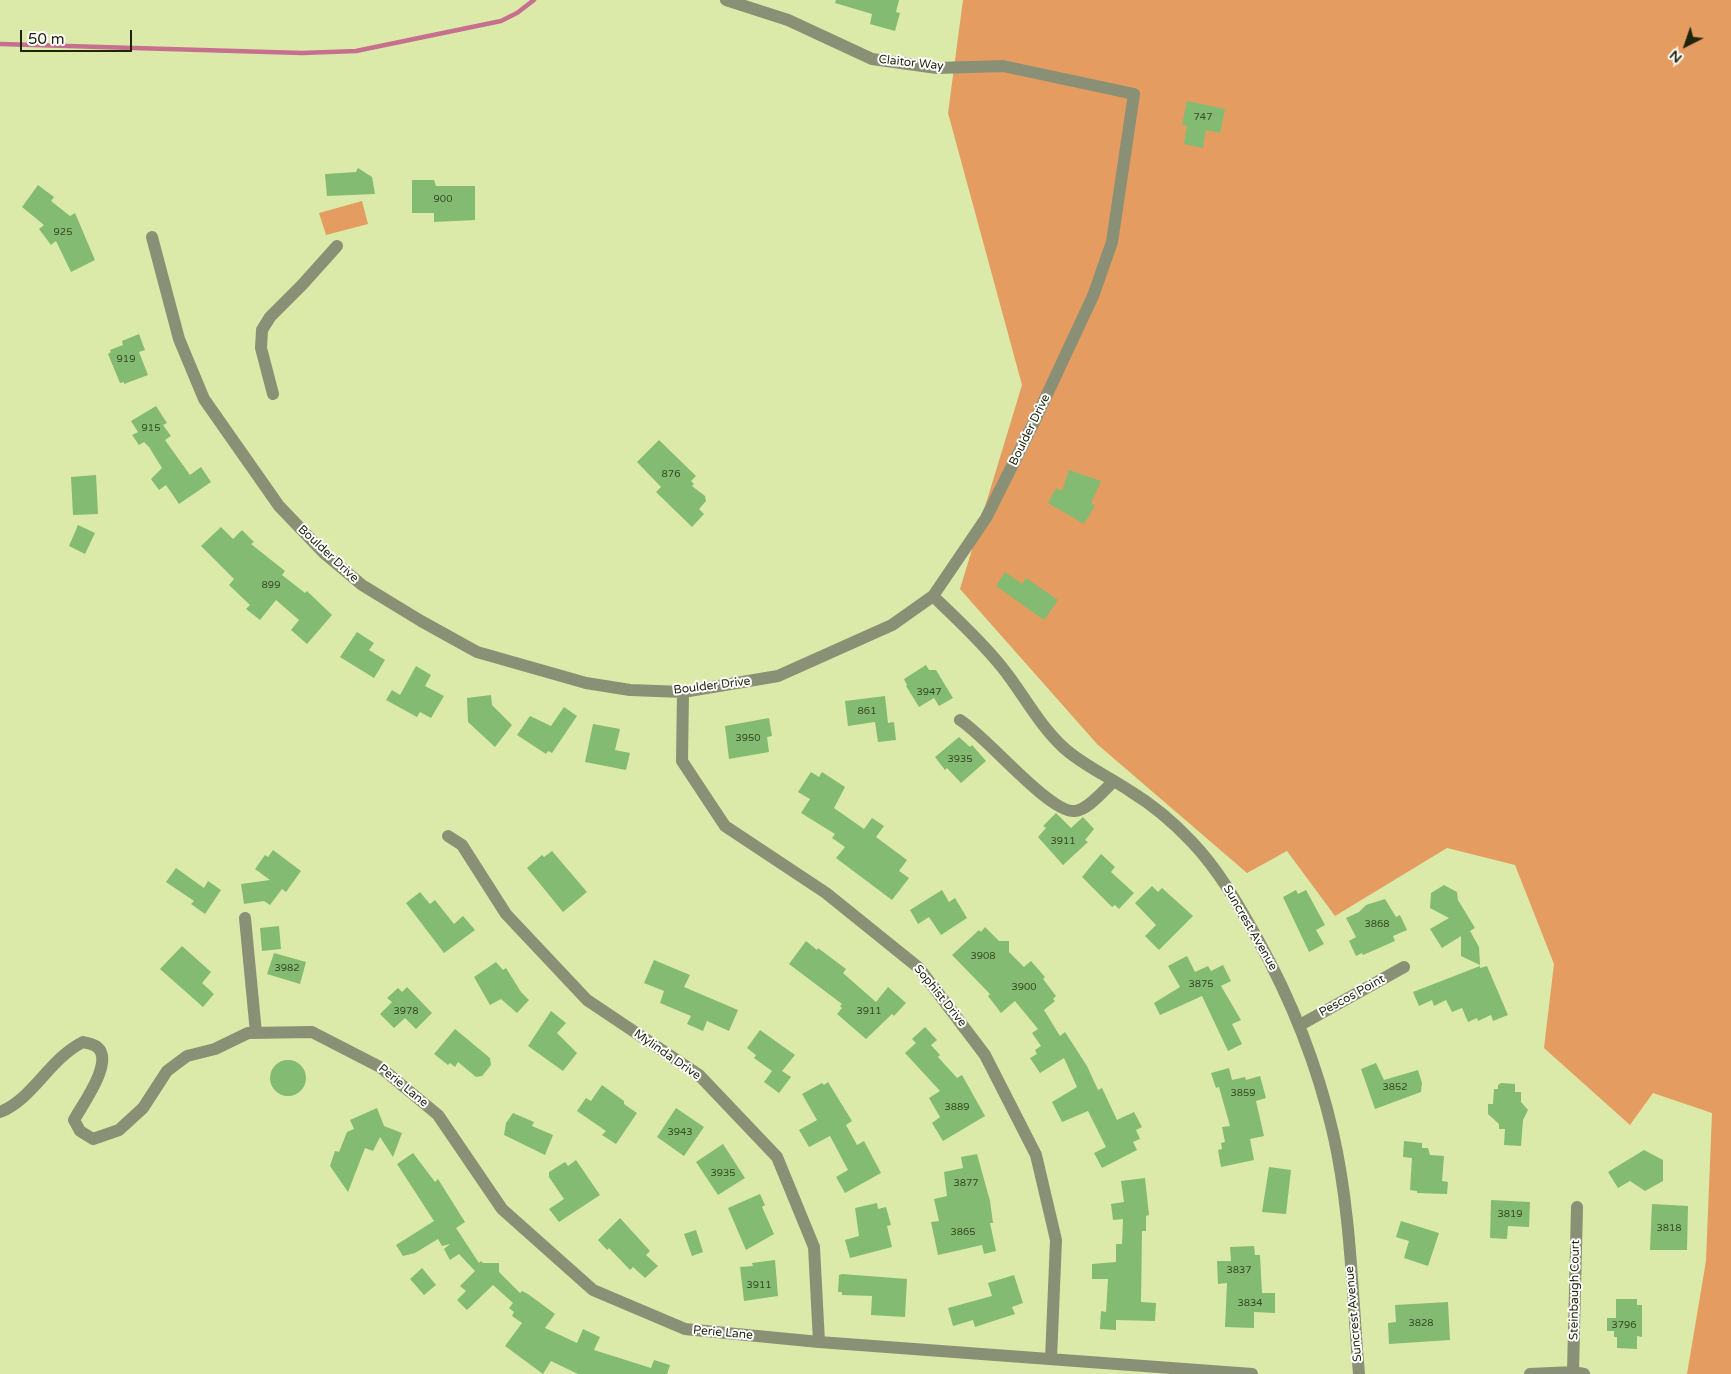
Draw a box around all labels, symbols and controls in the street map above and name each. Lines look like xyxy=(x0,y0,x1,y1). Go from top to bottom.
scale bar xyxy=(22,20,135,52)
north arrow xyxy=(1661,20,1711,70)
text: 50 m xyxy=(28,30,65,48)
text: N xyxy=(1666,47,1686,67)
street label: Claitor Way xyxy=(878,52,944,74)
house number: 747 xyxy=(1194,111,1212,123)
house number: 900 xyxy=(434,193,452,205)
house number: 925 xyxy=(54,226,72,238)
house number: 919 xyxy=(117,353,135,365)
street label: Boulder Drive xyxy=(1007,392,1053,468)
house number: 915 xyxy=(142,422,160,434)
house number: 876 xyxy=(662,468,680,480)
street label: Boulder Drive xyxy=(295,522,361,586)
house number: 899 xyxy=(262,579,280,591)
street label: Boulder Drive xyxy=(673,674,751,698)
house number: 3947 xyxy=(916,686,942,698)
house number: 861 xyxy=(858,705,876,717)
house number: 3950 xyxy=(735,732,761,744)
house number: 3935 xyxy=(947,753,973,765)
house number: 3911 xyxy=(1050,835,1076,847)
street label: Suncrest Avenue xyxy=(1220,883,1280,973)
house number: 3868 xyxy=(1364,918,1390,930)
house number: 3908 xyxy=(970,950,996,962)
house number: 3982 xyxy=(274,962,300,974)
street label: Sophist Drive xyxy=(911,962,969,1030)
street label: Pescos Point xyxy=(1317,972,1387,1020)
house number: 3875 xyxy=(1188,978,1214,990)
house number: 3900 xyxy=(1011,981,1037,993)
house number: 3978 xyxy=(393,1005,419,1017)
house number: 3911 xyxy=(856,1005,882,1017)
street label: Mylinda Drive xyxy=(631,1027,703,1083)
street label: Perie Lane xyxy=(375,1062,431,1110)
house number: 3852 xyxy=(1382,1081,1408,1093)
house number: 3859 xyxy=(1230,1087,1256,1099)
house number: 3889 xyxy=(944,1101,970,1113)
house number: 3943 xyxy=(667,1126,693,1138)
house number: 3935 xyxy=(710,1167,736,1179)
house number: 3877 xyxy=(953,1177,979,1189)
house number: 3819 xyxy=(1497,1208,1523,1220)
house number: 3818 xyxy=(1656,1222,1682,1234)
house number: 3865 xyxy=(950,1226,976,1238)
street label: Steinbaugh Court xyxy=(1567,1240,1583,1340)
house number: 3837 xyxy=(1226,1264,1252,1276)
street label: Suncrest Avenue xyxy=(1343,1266,1365,1362)
house number: 3911 xyxy=(746,1279,772,1291)
house number: 3834 xyxy=(1237,1297,1263,1309)
house number: 3828 xyxy=(1408,1317,1434,1329)
house number: 3796 xyxy=(1611,1319,1637,1331)
street label: Perie Lane xyxy=(693,1323,753,1343)

